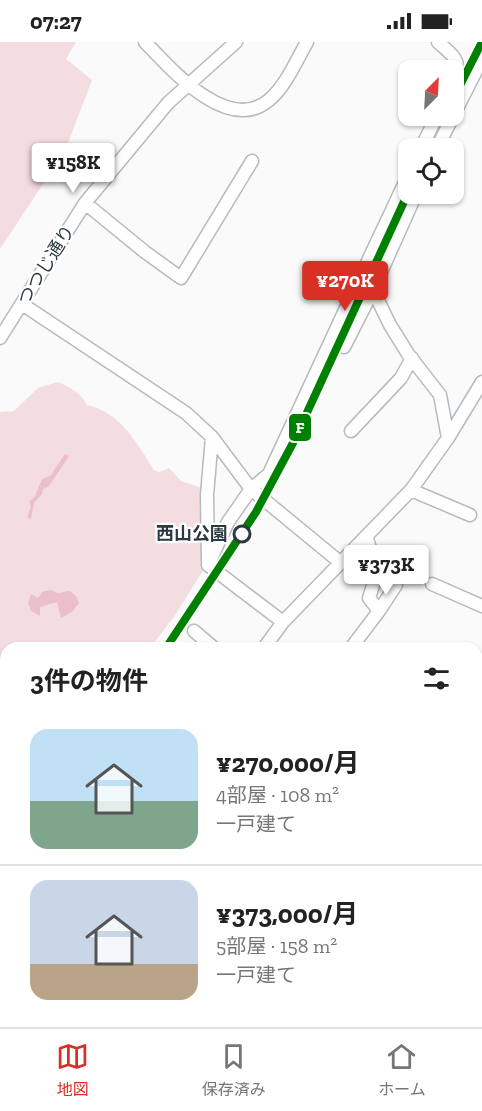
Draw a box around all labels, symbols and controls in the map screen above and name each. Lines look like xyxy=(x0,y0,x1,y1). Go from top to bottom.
text: 07:27 xyxy=(30,8,82,35)
north arrow xyxy=(398,60,464,126)
map controls xyxy=(398,60,464,204)
button: locate xyxy=(398,138,464,204)
pin: ¥158K xyxy=(31,143,115,194)
text: ¥158K xyxy=(46,150,100,174)
street label: つつじ通り xyxy=(13,221,79,309)
pin: ¥270K xyxy=(303,261,387,312)
text: ¥270K xyxy=(316,268,374,292)
line badge: F xyxy=(288,413,312,442)
text: F xyxy=(295,418,305,437)
place label: 西山公園 xyxy=(156,523,228,545)
marker: 西山公園 xyxy=(233,525,251,543)
pin: ¥373K xyxy=(344,545,428,596)
text: ¥373K xyxy=(358,552,414,576)
icon: filters xyxy=(420,662,453,695)
text: 3件の物件 xyxy=(30,665,148,697)
text: ¥270,000/月 xyxy=(216,747,360,779)
icon: home xyxy=(78,753,150,825)
text: 4部屋 · 108 m² xyxy=(216,783,339,807)
text: 一戸建て xyxy=(216,812,296,836)
text: ¥373,000/月 xyxy=(216,898,358,930)
icon: home xyxy=(78,904,150,976)
text: 5部屋 · 158 m² xyxy=(216,934,337,958)
text: 一戸建て xyxy=(216,963,296,987)
tab: 地図 xyxy=(56,1040,89,1100)
tab: 保存済み xyxy=(202,1040,266,1100)
tab: ホーム xyxy=(378,1040,426,1100)

